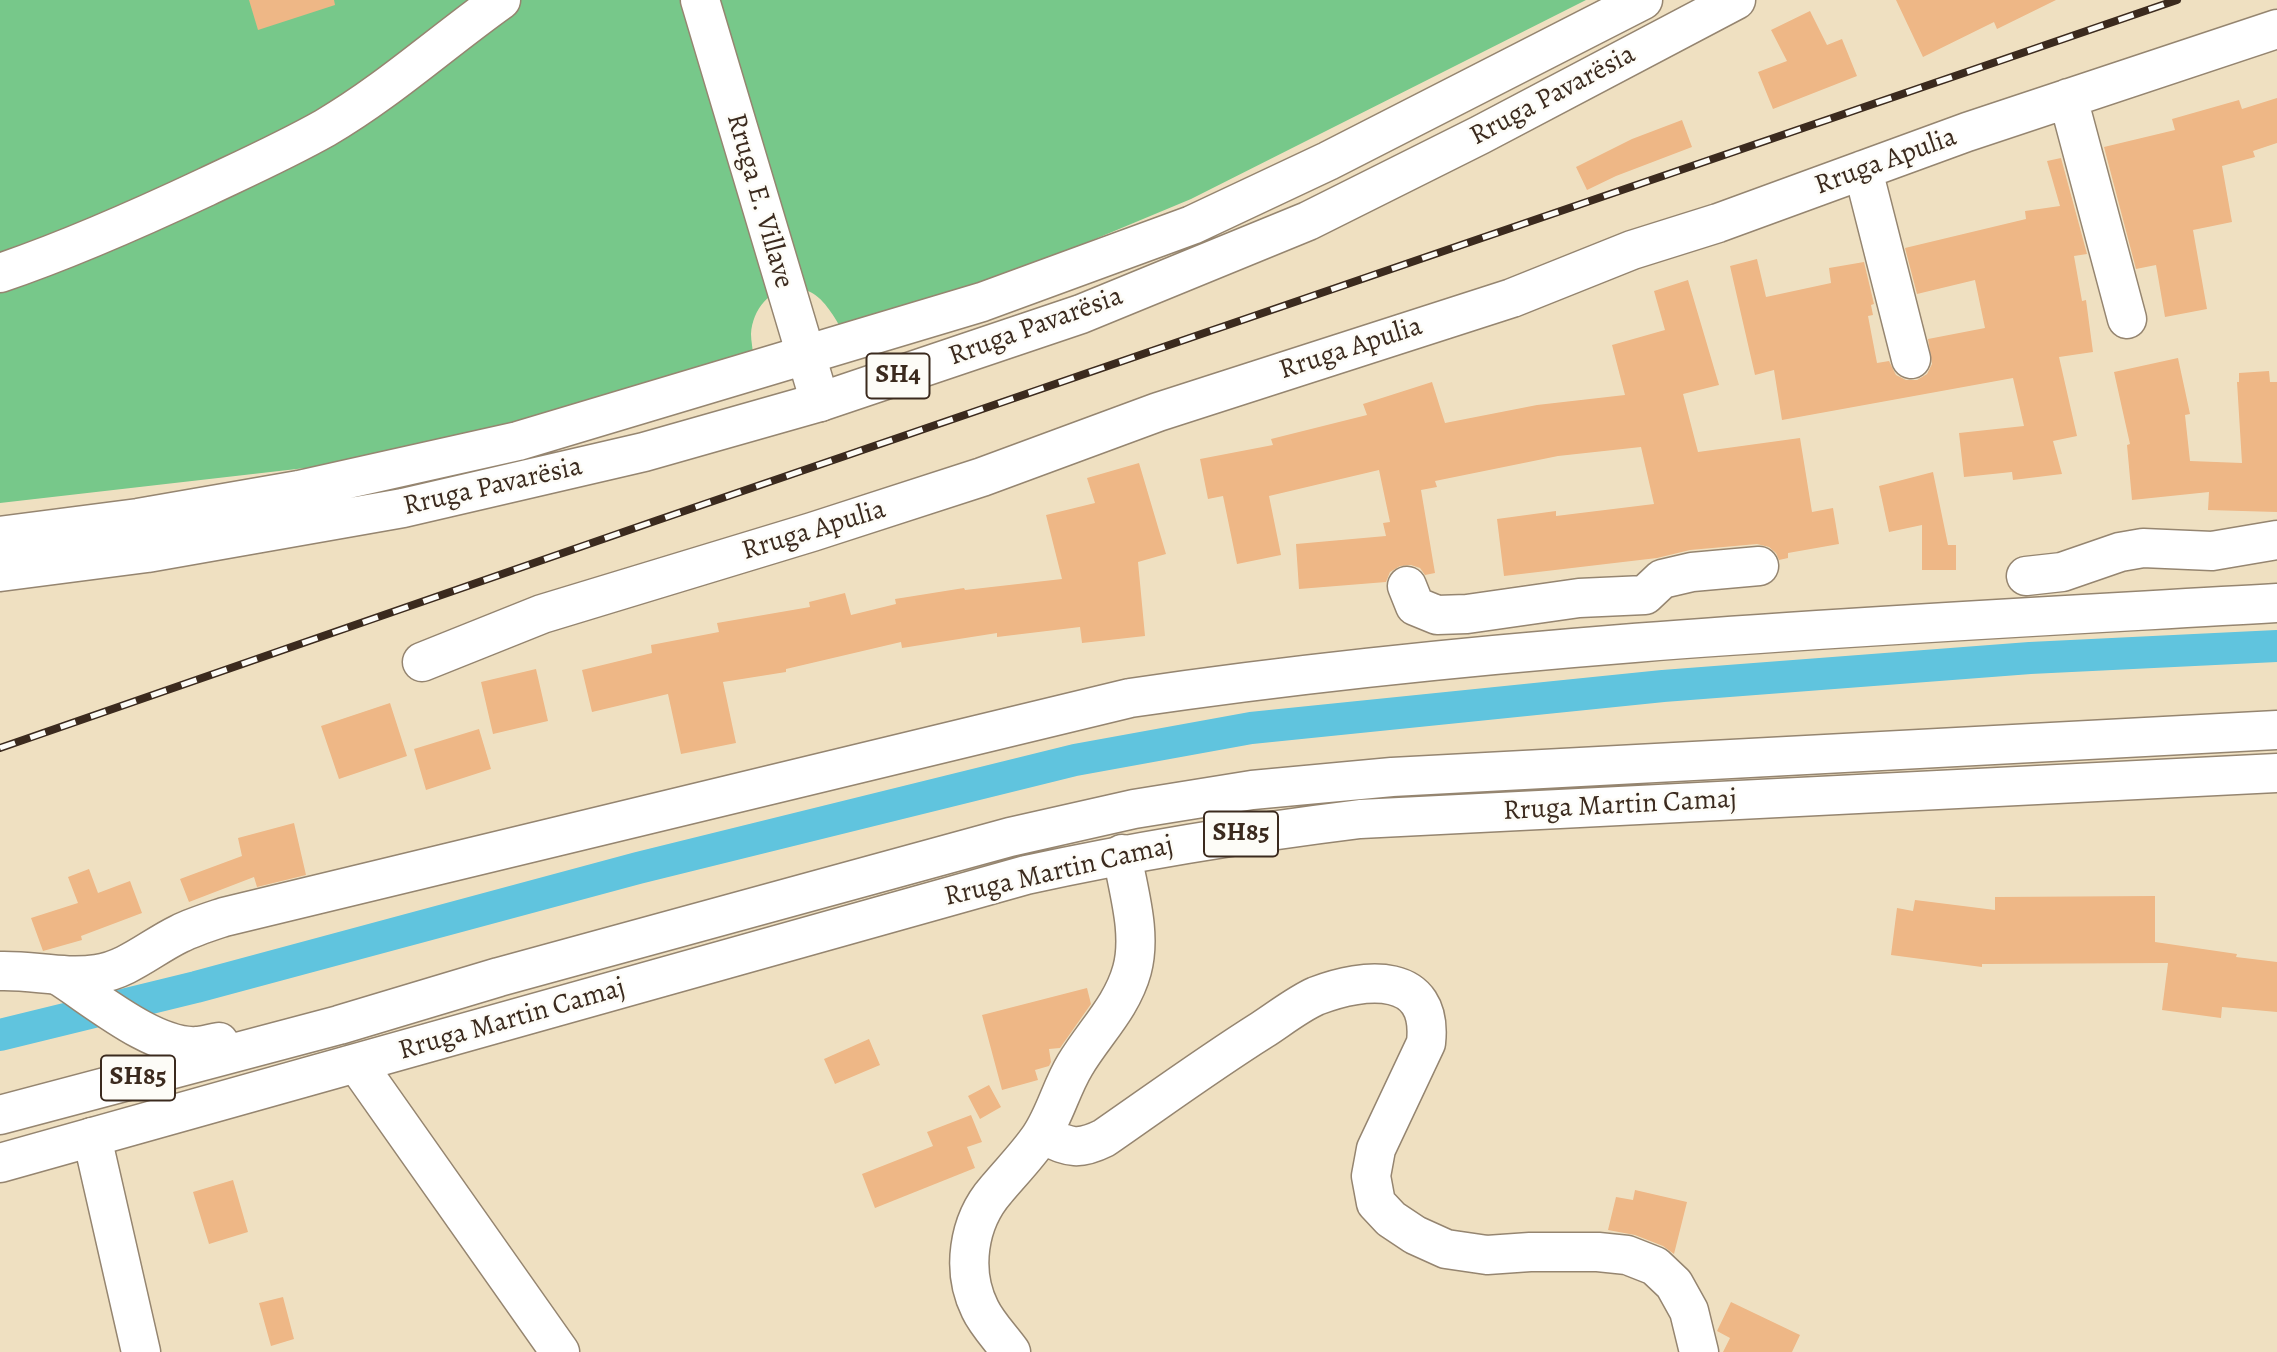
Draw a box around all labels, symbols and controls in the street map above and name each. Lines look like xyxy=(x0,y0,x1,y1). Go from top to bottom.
street label: Rruga Pavarësia xyxy=(1465,38,1641,154)
street label: Rruga E. Villave xyxy=(718,110,800,292)
street label: Rruga Apulia xyxy=(1811,121,1961,203)
street label: Rruga Pavarësia xyxy=(944,280,1128,374)
street label: Rruga Apulia xyxy=(1275,310,1427,388)
road number: SH4 xyxy=(866,354,930,398)
street label: Rruga Pavarësia xyxy=(400,450,586,524)
street label: Rruga Apulia xyxy=(738,493,890,569)
street label: Rruga Martin Camaj xyxy=(1502,783,1738,829)
road number: SH85 xyxy=(1204,812,1278,856)
street label: Rruga Martin Camaj xyxy=(941,829,1177,915)
street label: Rruga Martin Camaj xyxy=(395,972,629,1068)
road number: SH85 xyxy=(101,1056,175,1100)

